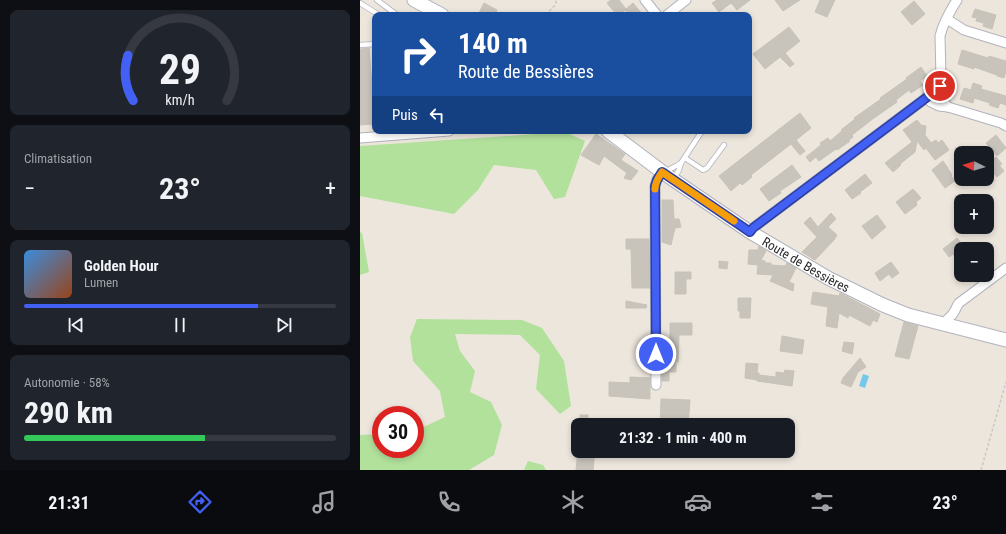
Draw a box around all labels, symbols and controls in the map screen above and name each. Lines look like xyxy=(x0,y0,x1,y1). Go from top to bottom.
text: 140 m xyxy=(458,27,528,60)
icon: right xyxy=(392,28,444,80)
text: 29 xyxy=(159,44,201,93)
text: Route de Bessières xyxy=(458,61,594,82)
pin xyxy=(923,69,957,103)
icon: arrive xyxy=(929,75,951,97)
text: km/h xyxy=(165,91,195,107)
icon: left xyxy=(426,104,448,126)
text: Puis xyxy=(392,106,418,124)
north arrow xyxy=(954,146,994,186)
map controls xyxy=(954,146,994,282)
text: Climatisation xyxy=(24,151,92,166)
text: 23° xyxy=(159,171,201,206)
text: − xyxy=(24,176,35,201)
text: + xyxy=(325,176,336,201)
button: + xyxy=(954,194,994,234)
street label: Route de Bessières xyxy=(759,234,852,295)
button: − xyxy=(954,242,994,282)
text: Golden Hour xyxy=(84,257,159,275)
text: Lumen xyxy=(84,275,118,290)
icon: previous xyxy=(65,314,87,336)
icon: pause xyxy=(169,314,191,336)
icon: next xyxy=(273,314,295,336)
position arrow xyxy=(635,333,677,375)
text: Autonomie · 58% xyxy=(24,375,110,390)
text: 290 km xyxy=(24,395,113,430)
speed limit sign: 30 xyxy=(372,406,424,458)
text: 21:32 · 1 min · 400 m xyxy=(619,429,747,447)
icon: directions xyxy=(186,488,214,516)
icon: music xyxy=(310,488,338,516)
icon: phone xyxy=(435,488,463,516)
icon: climate xyxy=(559,488,587,516)
icon: car xyxy=(684,488,712,516)
icon: filters xyxy=(808,488,836,516)
text: 21:31 xyxy=(48,492,90,513)
text: 23° xyxy=(932,492,958,513)

